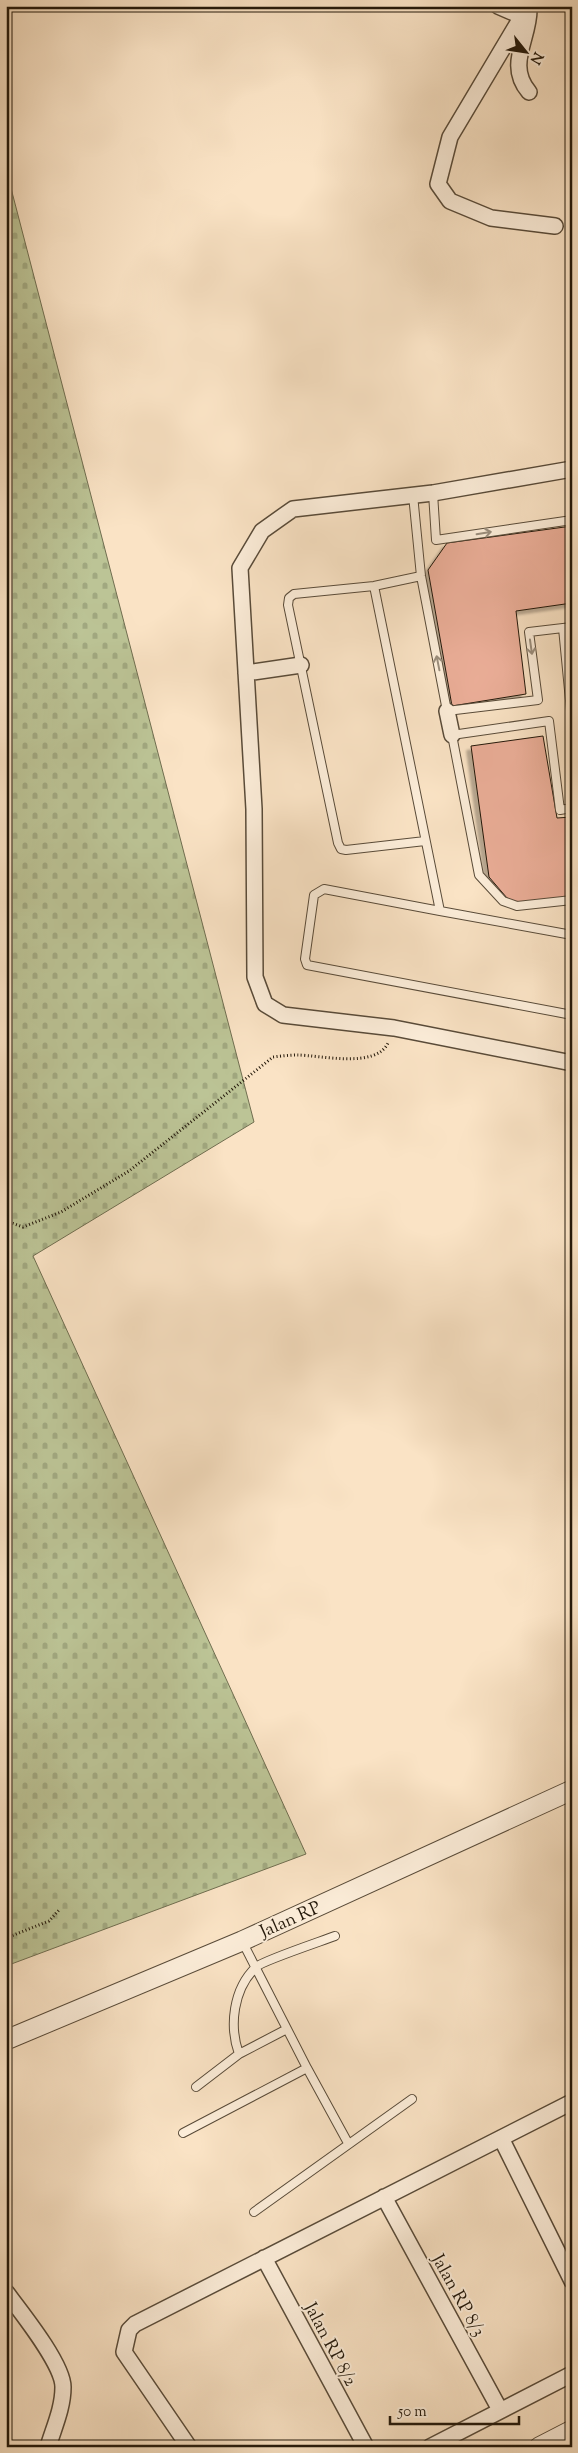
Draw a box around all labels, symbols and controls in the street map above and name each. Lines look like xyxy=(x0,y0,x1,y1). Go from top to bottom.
north arrow xyxy=(500,28,550,78)
text: N xyxy=(524,48,547,67)
one-way arrow xyxy=(475,527,491,537)
one-way arrow xyxy=(526,638,536,654)
one-way arrow xyxy=(433,656,442,672)
street label: Jalan RP xyxy=(255,1896,326,1946)
street label: Jalan RP 8/3 xyxy=(423,2249,491,2342)
street label: Jalan RP 8/2 xyxy=(296,2298,362,2392)
scale bar xyxy=(390,2393,519,2425)
text: 50 m xyxy=(397,2402,427,2423)

